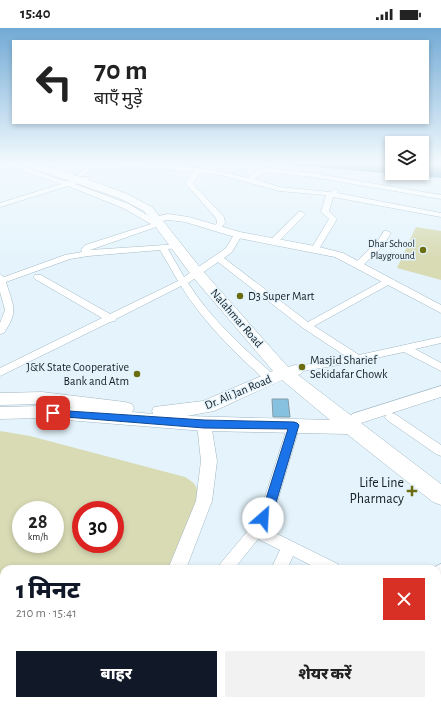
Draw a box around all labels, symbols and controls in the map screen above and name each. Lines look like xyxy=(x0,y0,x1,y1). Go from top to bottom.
text: 15:40 xyxy=(20,6,51,21)
icon: left xyxy=(28,56,80,108)
text: 70 m xyxy=(94,57,148,85)
text: बाएँ मुड़ें xyxy=(94,90,142,108)
map controls xyxy=(385,136,429,180)
button: layers xyxy=(385,136,429,180)
place label: Dhar School Playground xyxy=(368,239,415,261)
marker: Dhar School Playground xyxy=(418,245,428,255)
street label: Nalahmar Road xyxy=(209,287,265,349)
place label: D3 Super Mart xyxy=(248,290,315,302)
marker: D3 Super Mart xyxy=(235,291,245,301)
place label: Masjid Sharief Sekidafar Chowk xyxy=(310,354,388,380)
place label: J&K State Cooperative Bank and Atm xyxy=(26,361,129,387)
marker: Masjid Sharief Sekidafar Chowk xyxy=(297,362,307,372)
marker: J&K State Cooperative Bank and Atm xyxy=(132,369,142,379)
street label: Dr. Ali Jan Road xyxy=(203,373,273,411)
pin xyxy=(36,396,70,430)
icon: arrive xyxy=(42,402,64,424)
place label: Life Line Pharmacy xyxy=(350,476,404,506)
marker: Life Line Pharmacy xyxy=(407,486,417,496)
position arrow xyxy=(242,497,284,539)
speed limit sign: 30 xyxy=(72,501,124,553)
text: 28 xyxy=(28,512,48,532)
text: km/h xyxy=(28,532,48,542)
button: close xyxy=(383,578,425,620)
text: 1 मिनट xyxy=(16,579,80,603)
text: 210 m · 15:41 xyxy=(16,607,77,620)
button: बाहर xyxy=(16,651,217,697)
button: शेयर करें xyxy=(225,651,425,697)

